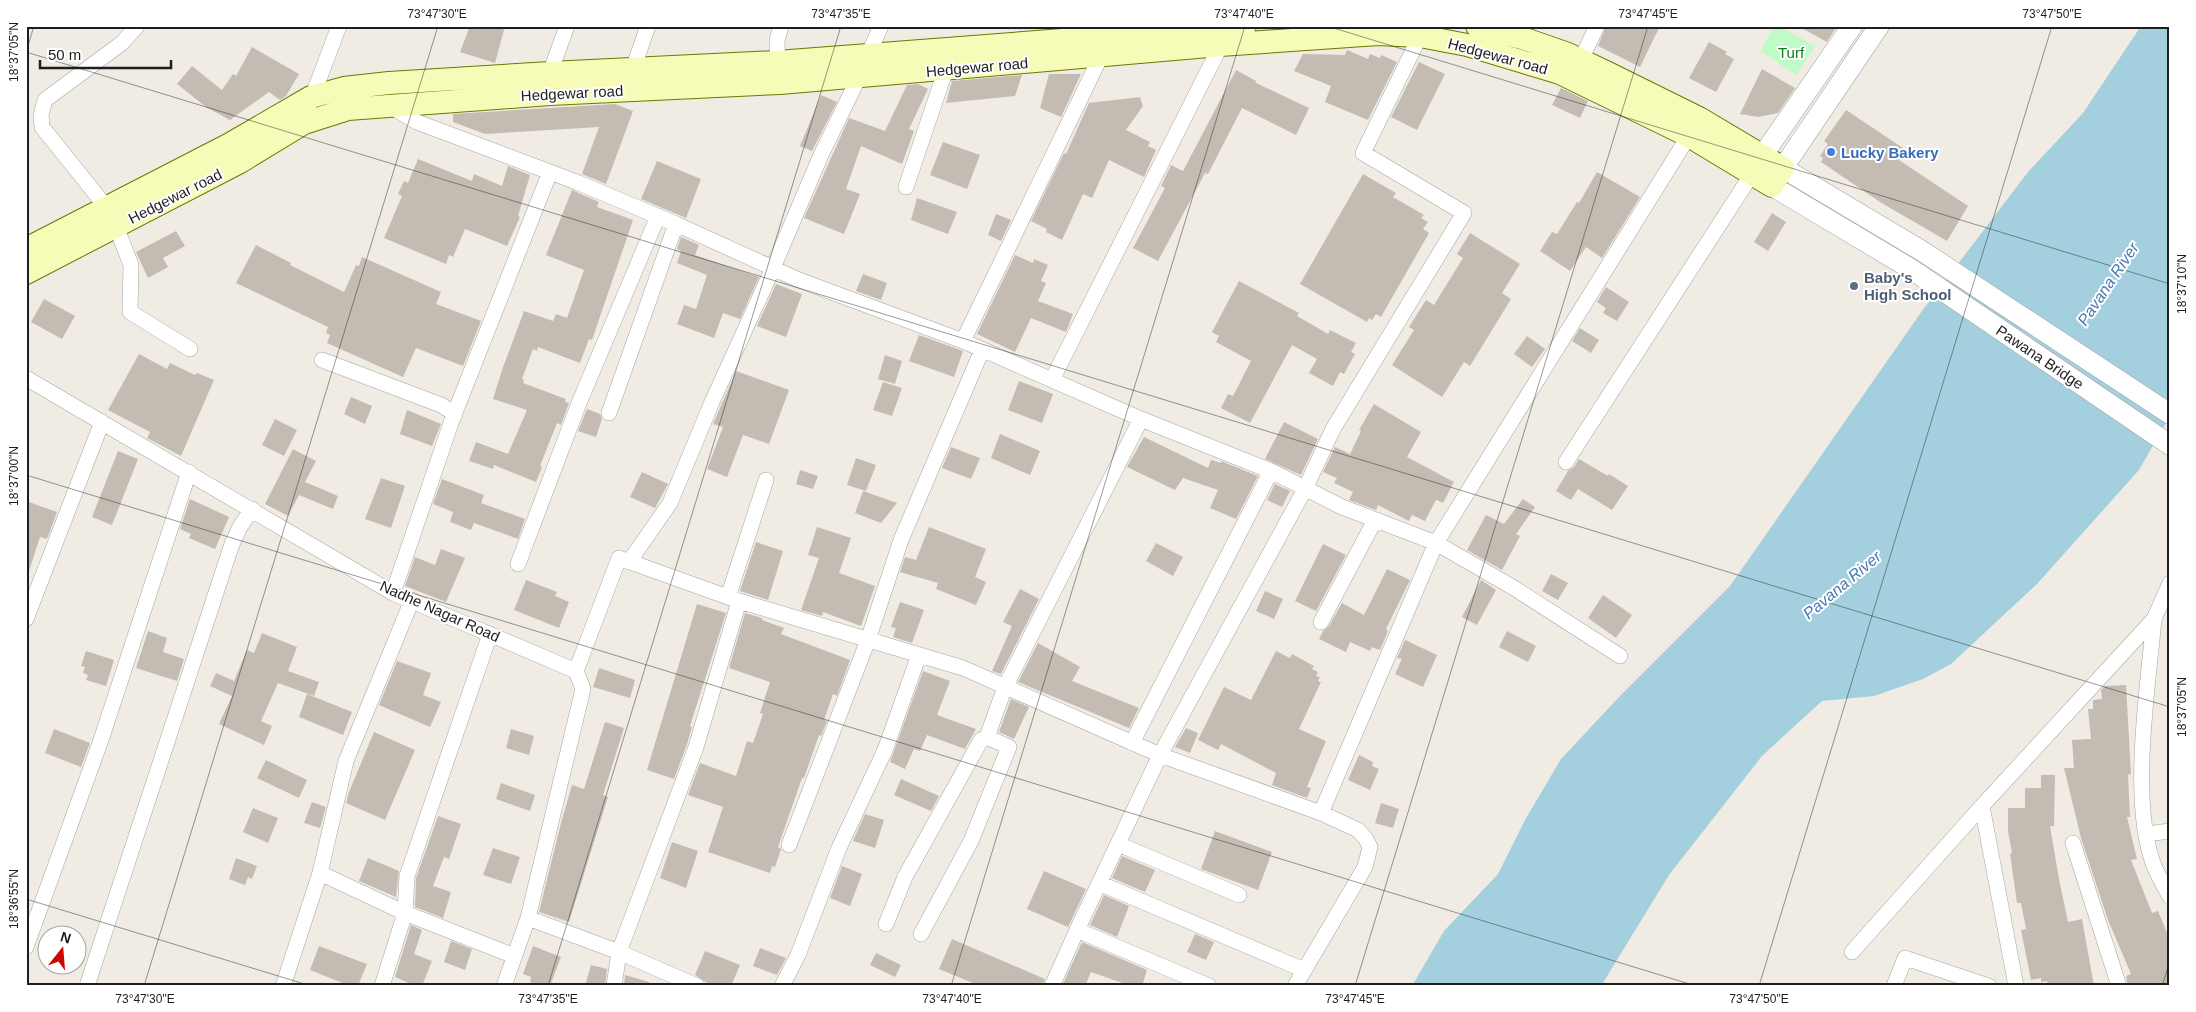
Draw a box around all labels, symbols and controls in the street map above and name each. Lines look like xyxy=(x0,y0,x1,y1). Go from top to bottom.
text: 73°47'30"E xyxy=(407,7,467,21)
text: 73°47'35"E xyxy=(811,7,871,21)
text: 73°47'40"E xyxy=(1214,7,1274,21)
text: 73°47'45"E xyxy=(1618,7,1678,21)
text: 73°47'50"E xyxy=(2022,7,2082,21)
text: 18°37'05"N xyxy=(7,22,21,82)
street label: Hedgewar road xyxy=(1446,35,1550,77)
scale bar xyxy=(40,38,171,70)
park label: Turf xyxy=(1778,44,1805,61)
text: 50 m xyxy=(48,46,81,63)
street label: Hedgewar road xyxy=(925,54,1029,80)
street label: Hedgewar road xyxy=(520,82,624,104)
place label: Lucky Bakery xyxy=(1841,144,1939,161)
marker: Lucky Bakery xyxy=(1825,146,1837,158)
street label: Hedgewar road xyxy=(125,165,225,227)
water label: Pavana River xyxy=(2074,239,2142,329)
text: 18°37'10"N xyxy=(2175,254,2189,314)
place label: Baby's High School xyxy=(1864,269,1952,303)
marker: Baby's High School xyxy=(1848,280,1860,292)
street label: Pawana Bridge xyxy=(1993,322,2087,392)
text: 18°37'00"N xyxy=(7,446,21,506)
water label: Pavana River xyxy=(1800,547,1885,622)
street label: Nadhe Nagar Road xyxy=(377,577,503,645)
text: 18°37'05"N xyxy=(2175,677,2189,737)
text: 18°36'55"N xyxy=(7,869,21,929)
north arrow xyxy=(38,924,88,974)
text: N xyxy=(59,928,73,947)
text: 73°47'30"E xyxy=(115,992,175,1006)
text: 73°47'35"E xyxy=(518,992,578,1006)
text: 73°47'40"E xyxy=(922,992,982,1006)
text: 73°47'45"E xyxy=(1325,992,1385,1006)
text: 73°47'50"E xyxy=(1729,992,1789,1006)

